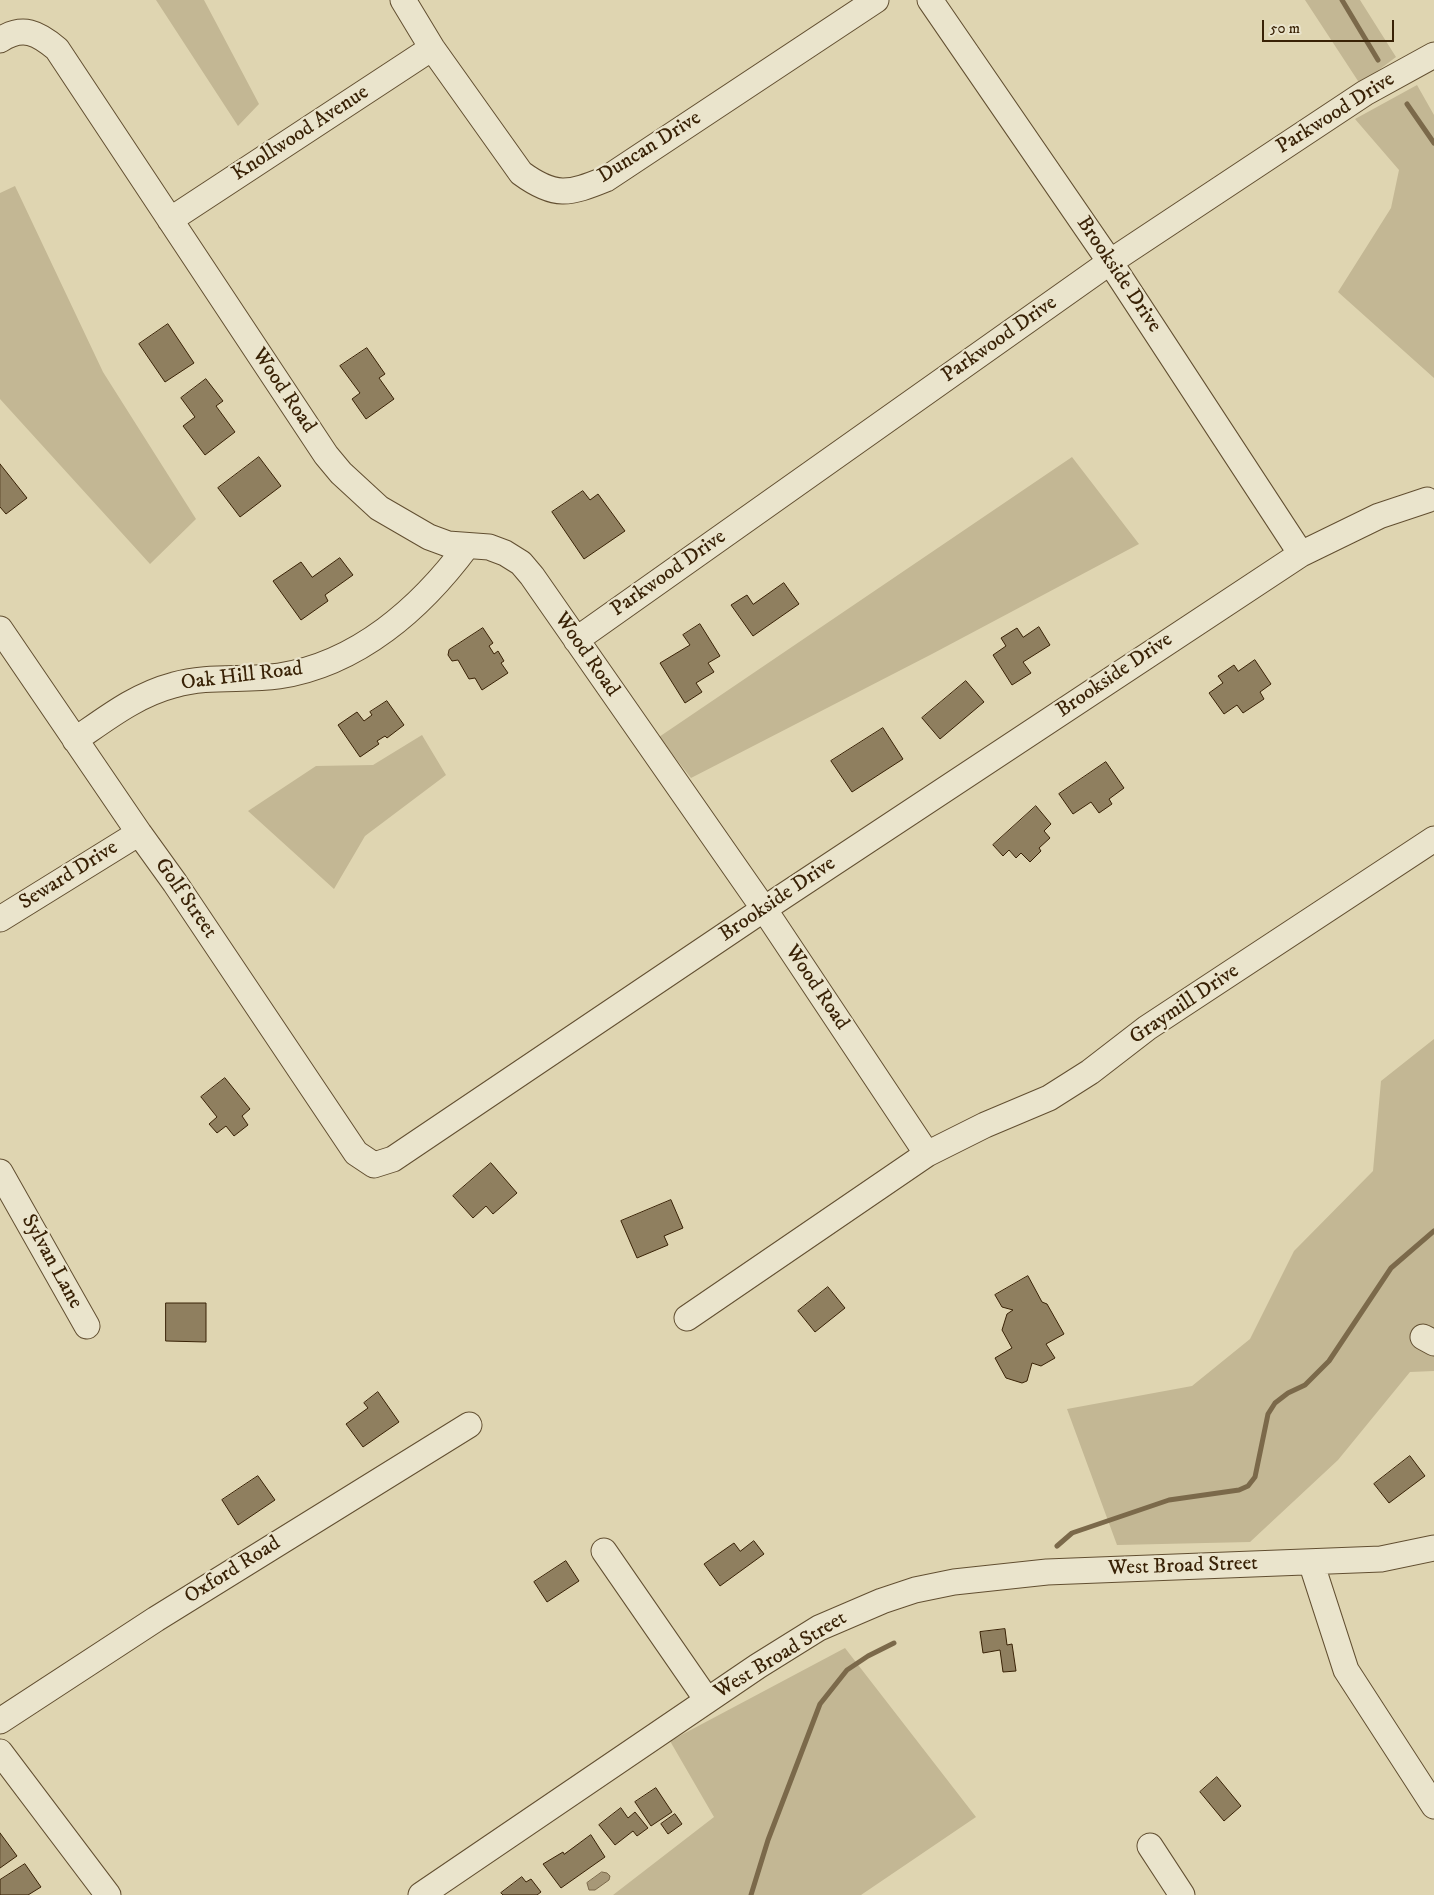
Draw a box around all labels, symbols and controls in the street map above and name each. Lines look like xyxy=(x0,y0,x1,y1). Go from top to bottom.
scale bar xyxy=(1264,10,1396,42)
text: 50 m xyxy=(1270,19,1300,38)
street label: Parkwood Drive xyxy=(1272,68,1400,160)
street label: Knollwood Avenue xyxy=(228,81,374,187)
street label: Duncan Drive xyxy=(594,106,706,190)
street label: Brookside Drive xyxy=(1070,212,1166,338)
street label: Parkwood Drive xyxy=(938,291,1062,389)
street label: Wood Road xyxy=(245,344,321,438)
street label: Parkwood Drive xyxy=(607,525,731,623)
street label: Wood Road xyxy=(548,608,624,702)
street label: Brookside Drive xyxy=(1052,628,1178,724)
street label: Oak Hill Road xyxy=(180,657,304,697)
street label: Seward Drive xyxy=(15,836,123,916)
street label: Brookside Drive xyxy=(715,852,841,948)
street label: Golf Street xyxy=(148,854,222,944)
street label: Wood Road xyxy=(778,941,854,1035)
street label: Graymill Drive xyxy=(1126,959,1244,1051)
street label: Sylvan Lane xyxy=(15,1210,87,1314)
street label: Oxford Road xyxy=(180,1532,286,1610)
street label: West Broad Street xyxy=(1108,1552,1258,1582)
street label: West Broad Street xyxy=(710,1607,852,1705)

